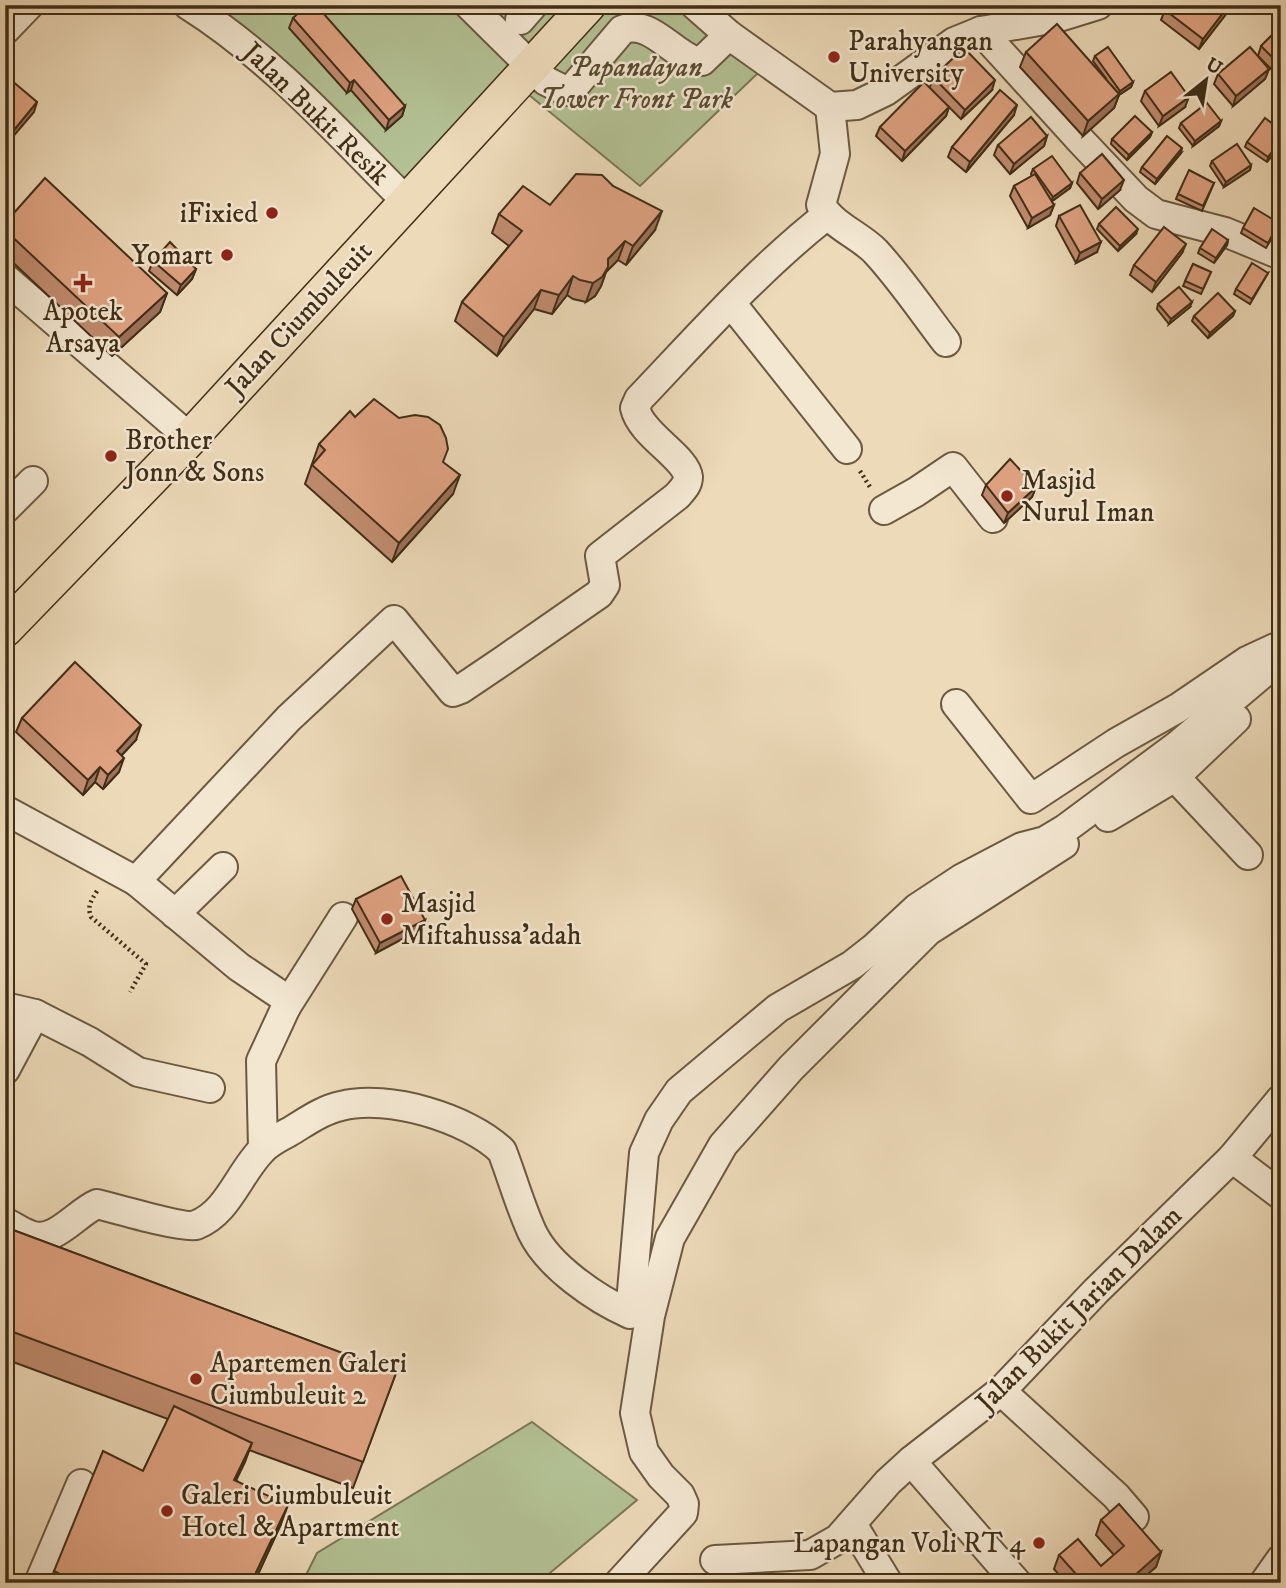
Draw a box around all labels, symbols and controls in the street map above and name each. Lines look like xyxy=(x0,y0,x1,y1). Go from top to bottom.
place label: Parahyangan University xyxy=(848,24,993,91)
street label: Jalan Bukit Resik xyxy=(233,33,397,193)
north arrow xyxy=(1170,46,1240,116)
marker: Parahyangan University xyxy=(826,49,842,65)
park label: Papandayan Tower Front Park xyxy=(539,50,733,117)
text: U xyxy=(1202,53,1226,80)
place label: iFixied xyxy=(180,196,258,231)
marker: iFixied xyxy=(264,205,280,221)
street label: Jalan Ciumbuleuit xyxy=(216,234,380,406)
place label: Yomart xyxy=(131,238,213,273)
marker: Yomart xyxy=(219,247,235,263)
marker: Apotek Arsaya xyxy=(75,275,91,291)
place label: Apotek Arsaya xyxy=(43,294,123,361)
place label: Brother Jonn & Sons xyxy=(122,423,264,490)
marker: Brother Jonn & Sons xyxy=(103,448,119,464)
place label: Masjid Nurul Iman xyxy=(1021,463,1155,530)
marker: Masjid Nurul Iman xyxy=(999,488,1015,504)
place label: Masjid Miftahussa'adah xyxy=(401,886,582,953)
marker: Masjid Miftahussa'adah xyxy=(379,911,395,927)
street label: Jalan Bukit Jarian Dalam xyxy=(966,1199,1189,1422)
place label: Apartemen Galeri Ciumbuleuit 2 xyxy=(210,1346,407,1413)
marker: Apartemen Galeri Ciumbuleuit 2 xyxy=(188,1371,204,1387)
place label: Galeri Ciumbuleuit Hotel & Apartment xyxy=(181,1478,399,1545)
marker: Galeri Ciumbuleuit Hotel & Apartment xyxy=(159,1503,175,1519)
place label: Lapangan Voli RT 4 xyxy=(793,1526,1026,1561)
marker: Lapangan Voli RT 4 xyxy=(1031,1535,1047,1551)

